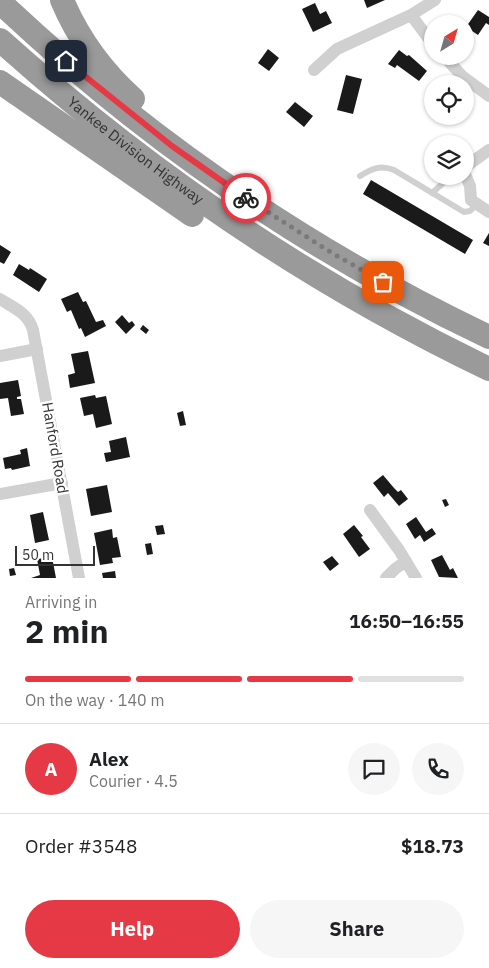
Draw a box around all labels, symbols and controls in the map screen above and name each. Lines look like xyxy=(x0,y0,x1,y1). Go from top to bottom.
north arrow xyxy=(424,15,474,65)
map controls xyxy=(424,15,474,185)
pin xyxy=(45,40,87,82)
icon: home xyxy=(52,47,80,75)
button: locate xyxy=(424,75,474,125)
street label: Yankee Division Highway xyxy=(64,92,208,209)
button: layers xyxy=(424,135,474,185)
courier xyxy=(221,173,271,223)
icon: bike xyxy=(232,184,260,212)
pin xyxy=(362,261,404,303)
icon: bag xyxy=(369,268,397,296)
street label: Hanford Road xyxy=(38,401,73,495)
scale bar xyxy=(15,543,95,566)
text: 50 m xyxy=(22,546,54,564)
text: Arriving in xyxy=(25,592,97,612)
text: 16:50–16:55 xyxy=(349,609,464,633)
text: 2 min xyxy=(25,610,109,652)
text: On the way · 140 m xyxy=(25,690,164,710)
button: chat xyxy=(348,743,400,795)
button: phone xyxy=(412,743,464,795)
text: Alex xyxy=(89,747,129,771)
text: A xyxy=(44,757,58,781)
text: Courier · 4.5 xyxy=(89,771,178,791)
text: Order #3548 xyxy=(25,834,137,858)
text: $18.73 xyxy=(401,834,464,858)
button: Help xyxy=(25,900,240,958)
button: Share xyxy=(250,900,464,958)

